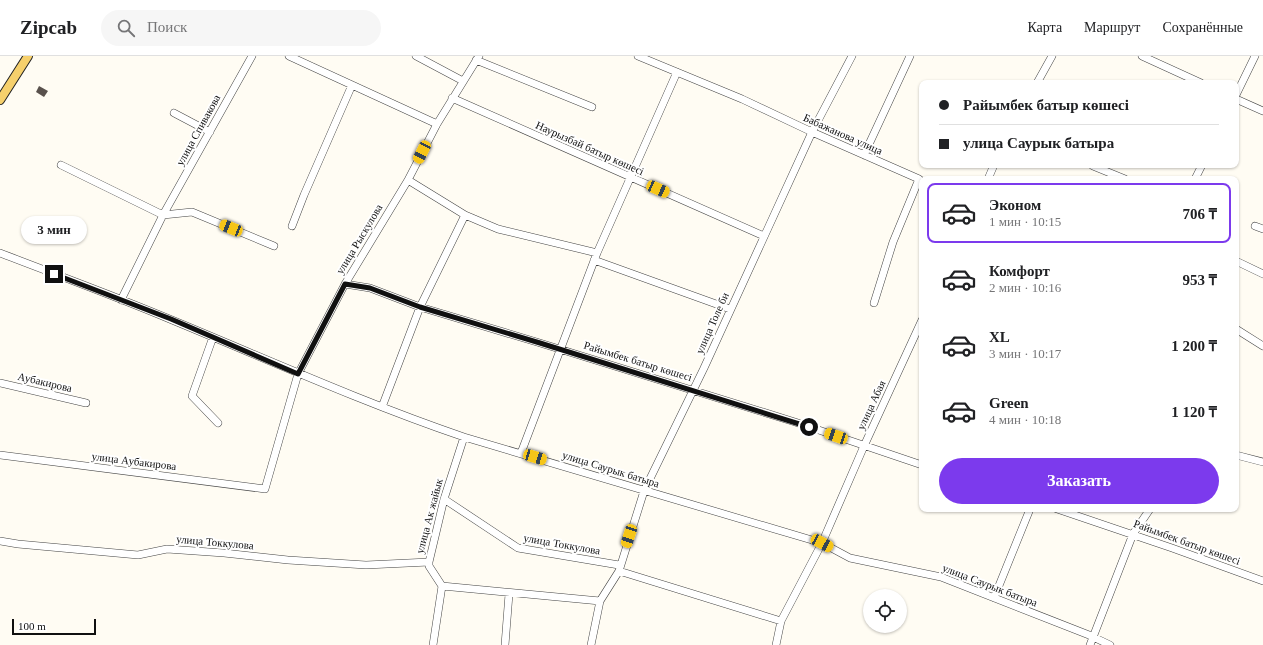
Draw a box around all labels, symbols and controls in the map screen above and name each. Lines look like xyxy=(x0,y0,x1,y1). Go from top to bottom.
search box xyxy=(101,10,381,46)
text: Zipcab xyxy=(20,17,77,38)
icon: search xyxy=(115,17,137,39)
text: Поиск xyxy=(147,19,187,35)
text: Карта xyxy=(1027,20,1062,35)
text: Маршрут xyxy=(1084,20,1140,35)
text: Сохранённые xyxy=(1162,20,1243,35)
street label: улица Спивакова xyxy=(174,92,222,168)
text: Райымбек батыр көшесі xyxy=(963,97,1129,113)
street label: Бабажанова улица xyxy=(802,111,885,157)
street label: Наурызбай батыр көшесі xyxy=(534,119,646,177)
text: улица Саурык батыра xyxy=(963,135,1114,151)
car xyxy=(411,139,433,165)
car xyxy=(645,179,671,199)
icon: car xyxy=(941,195,977,231)
text: Эконом xyxy=(989,197,1041,213)
street label: улица Рыскулова xyxy=(333,202,385,276)
text: 706 ₸ xyxy=(1183,206,1217,222)
text: 1 мин · 10:15 xyxy=(989,214,1061,229)
callout: 3 мин xyxy=(21,216,87,244)
car xyxy=(218,218,244,238)
text: 3 мин xyxy=(37,222,71,237)
icon: car xyxy=(941,261,977,297)
text: Комфорт xyxy=(989,263,1050,279)
route end xyxy=(45,265,63,283)
text: 953 ₸ xyxy=(1183,272,1217,288)
text: 2 мин · 10:16 xyxy=(989,280,1061,295)
street label: улица Толе би xyxy=(693,290,731,355)
icon: car xyxy=(941,327,977,363)
text: XL xyxy=(989,329,1010,345)
text: 1 200 ₸ xyxy=(1171,338,1217,354)
street label: Райымбек батыр көшесі xyxy=(582,339,694,383)
text: 3 мин · 10:17 xyxy=(989,346,1061,361)
street label: Аубакирова xyxy=(17,370,73,394)
street label: улица Абая xyxy=(854,379,888,431)
icon: car xyxy=(941,393,977,429)
text: Green xyxy=(989,395,1029,411)
text: 1 120 ₸ xyxy=(1171,404,1217,420)
text: 4 мин · 10:18 xyxy=(989,412,1061,427)
route start xyxy=(800,418,818,436)
car xyxy=(823,426,849,446)
car xyxy=(522,448,548,466)
street label: улица Саурык батыра xyxy=(561,449,661,490)
street label: улица Аубакирова xyxy=(91,450,177,472)
button: Заказать xyxy=(939,458,1219,504)
street label: улица Ак жайык xyxy=(413,477,445,555)
street label: Райымбек батыр көшесі xyxy=(1132,517,1242,567)
car xyxy=(620,523,638,549)
street label: улица Токкулова xyxy=(523,531,601,557)
car xyxy=(809,532,835,554)
street label: улица Токкулова xyxy=(176,533,254,551)
street label: улица Саурык батыра xyxy=(941,561,1039,609)
map controls xyxy=(863,589,907,633)
button: locate xyxy=(863,589,907,633)
scale bar xyxy=(12,617,96,636)
text: 100 m xyxy=(18,620,46,632)

